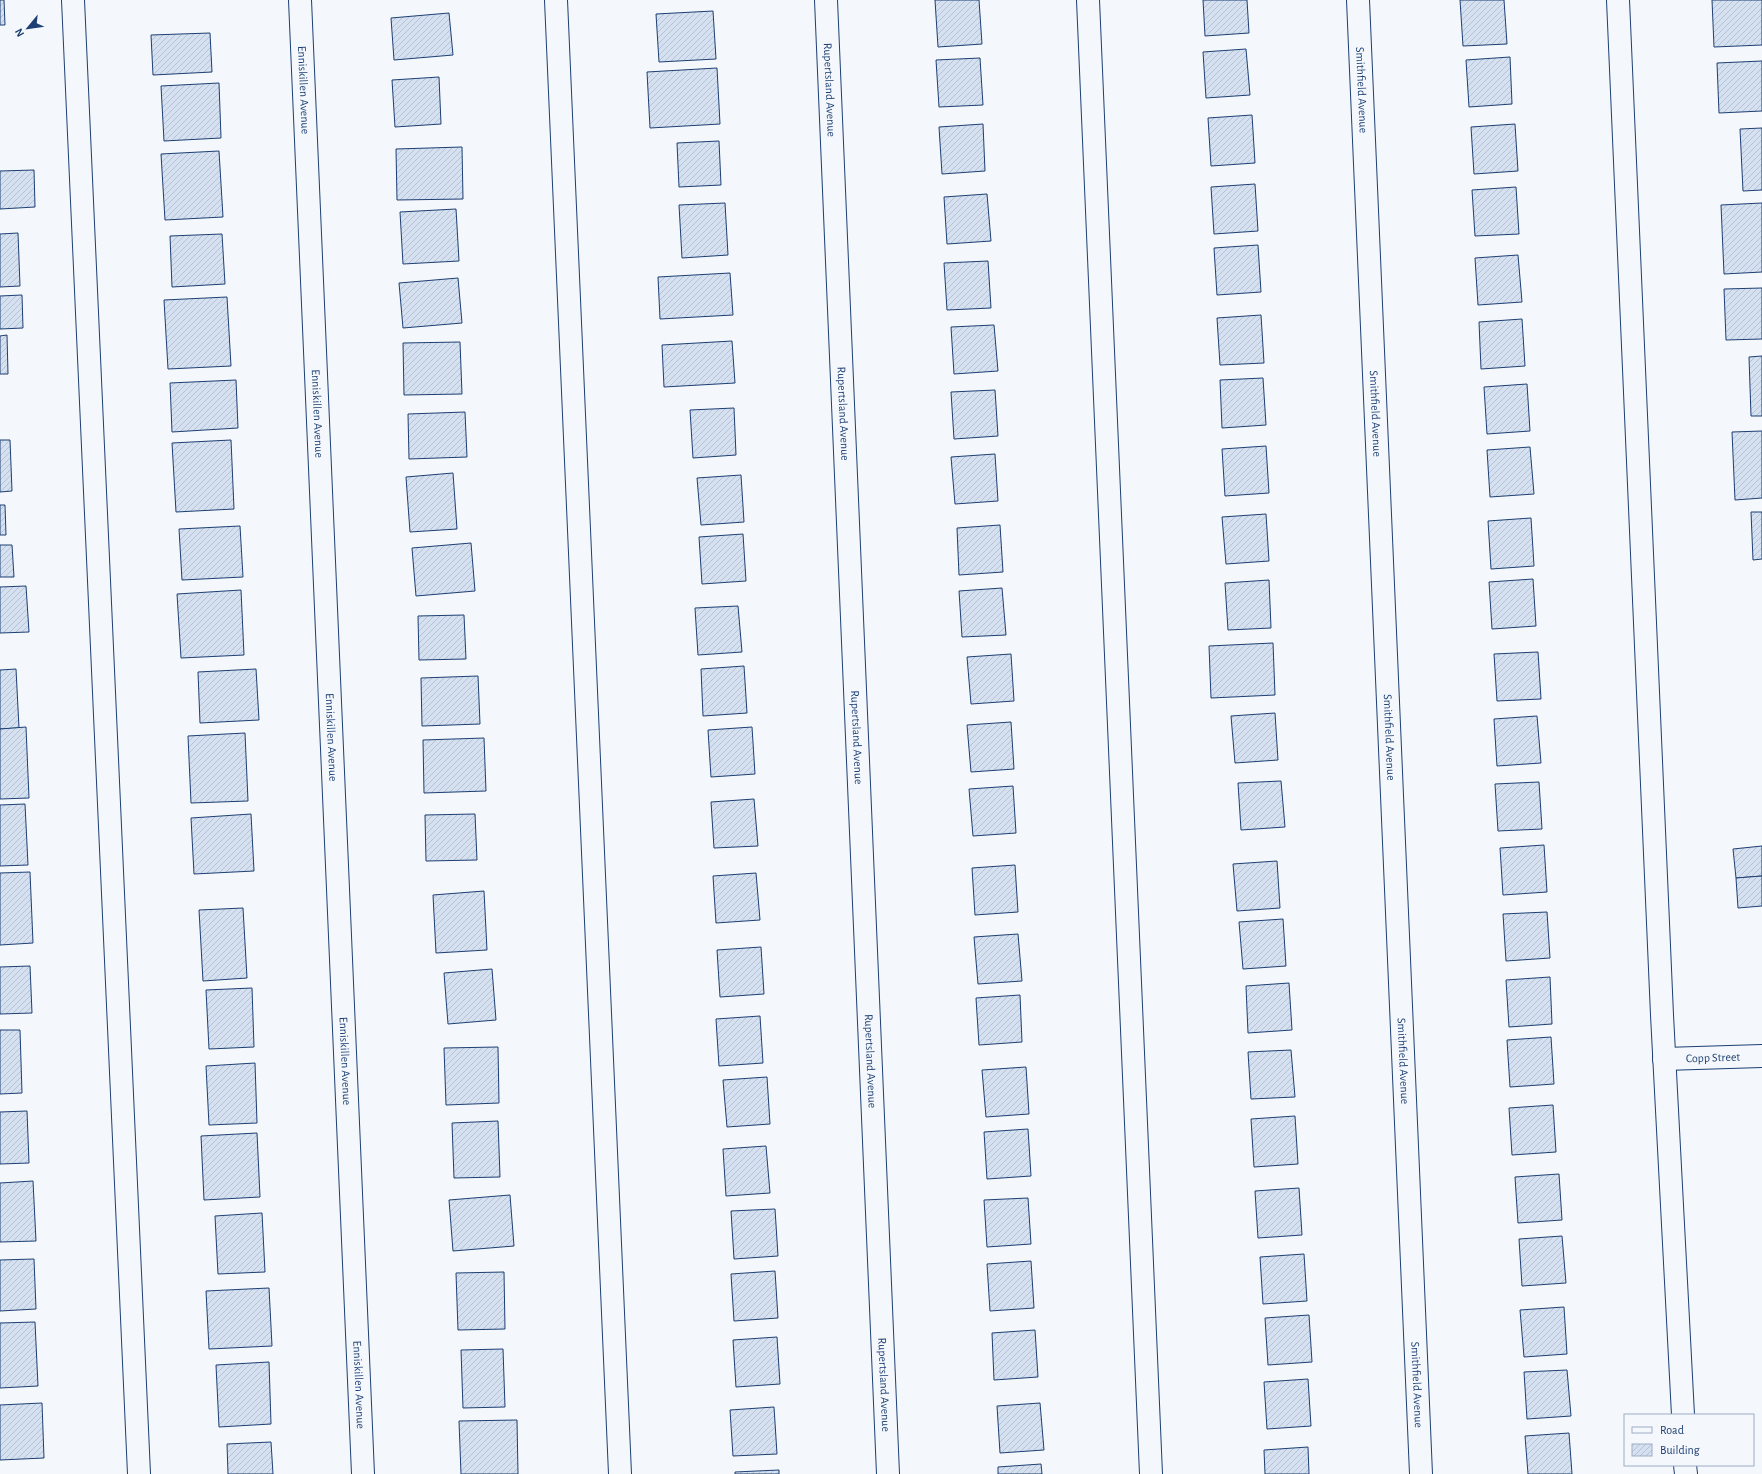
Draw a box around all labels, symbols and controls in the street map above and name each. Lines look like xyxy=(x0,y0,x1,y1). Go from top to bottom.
north arrow xyxy=(8,8,48,48)
text: N xyxy=(13,27,26,39)
street label: Rupertsland Avenue xyxy=(822,43,838,137)
street label: Enniskillen Avenue xyxy=(296,45,312,134)
street label: Smithfield Avenue xyxy=(1354,46,1370,133)
street label: Rupertsland Avenue xyxy=(835,366,851,461)
street label: Enniskillen Avenue xyxy=(310,369,326,458)
street label: Smithfield Avenue xyxy=(1368,370,1384,457)
street label: Rupertsland Avenue xyxy=(849,690,865,785)
street label: Enniskillen Avenue xyxy=(324,693,339,782)
street label: Smithfield Avenue xyxy=(1382,694,1397,781)
street label: Rupertsland Avenue xyxy=(863,1014,879,1108)
street label: Enniskillen Avenue xyxy=(337,1017,353,1105)
street label: Smithfield Avenue xyxy=(1396,1018,1411,1104)
street label: Copp Street xyxy=(1686,1051,1741,1064)
street label: Rupertsland Avenue xyxy=(876,1337,892,1432)
street label: Enniskillen Avenue xyxy=(351,1340,367,1429)
street label: Smithfield Avenue xyxy=(1409,1341,1425,1428)
legend xyxy=(1624,1414,1754,1466)
text: Road xyxy=(1660,1424,1684,1436)
text: Building xyxy=(1660,1444,1700,1456)

